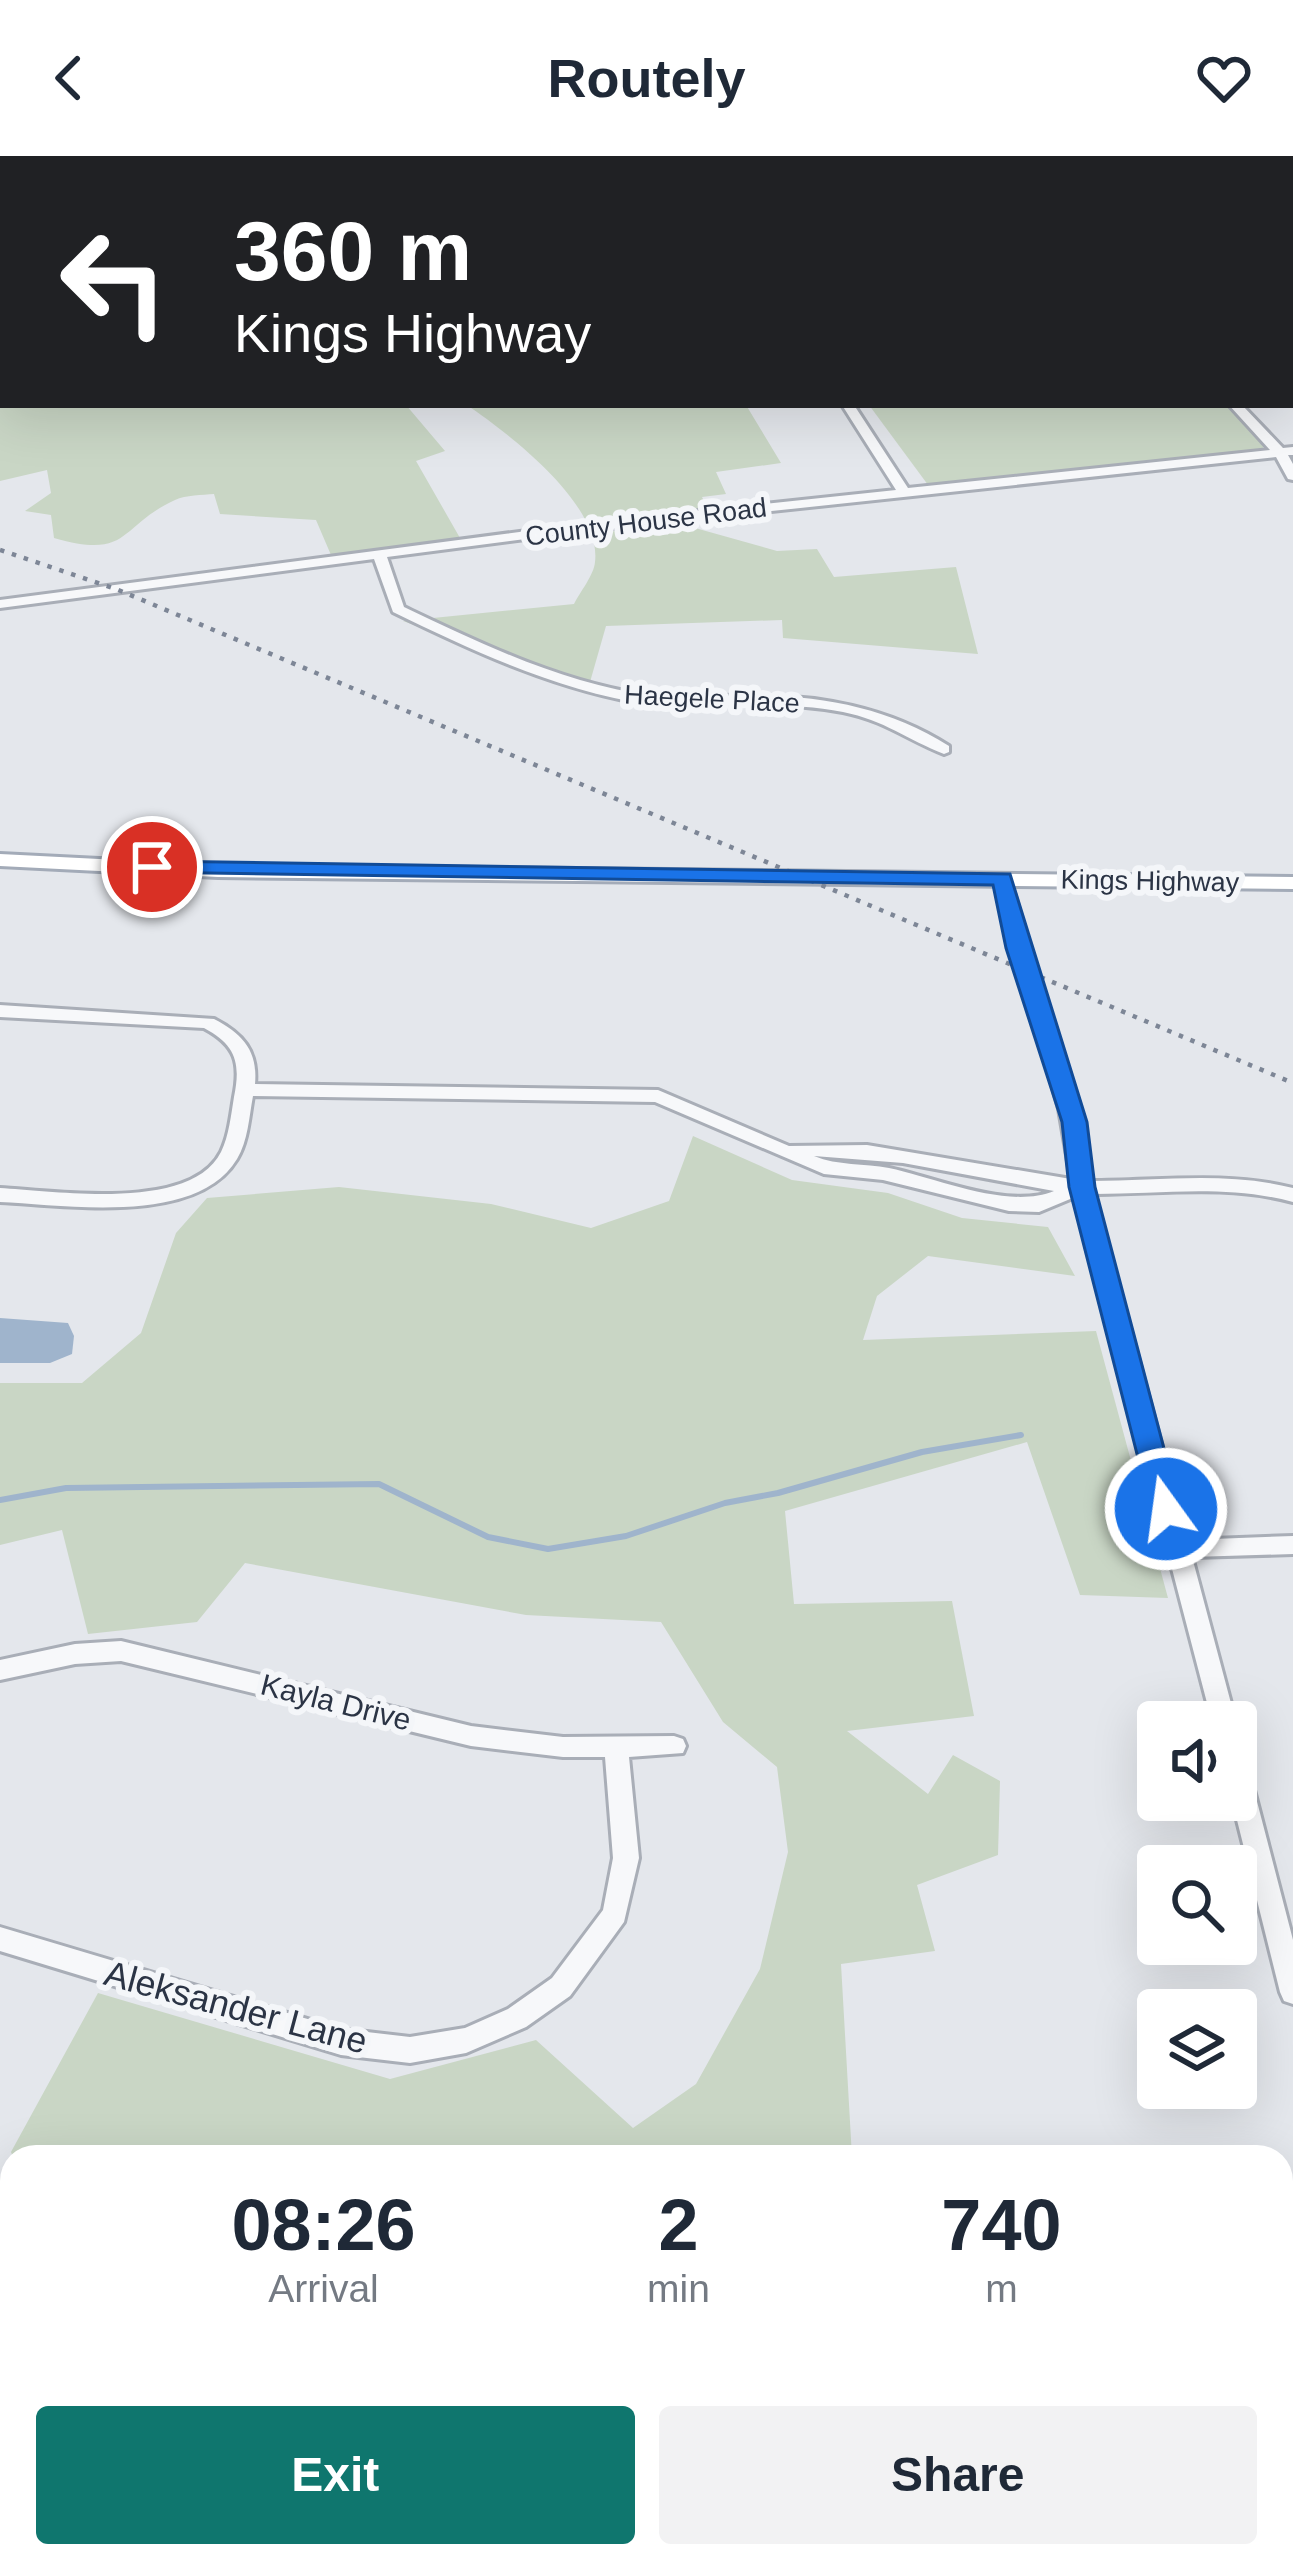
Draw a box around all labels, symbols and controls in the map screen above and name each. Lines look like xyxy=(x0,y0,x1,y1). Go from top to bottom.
icon: back xyxy=(36,45,102,111)
icon: heart xyxy=(1191,45,1257,111)
text: Routely xyxy=(547,48,746,108)
icon: left xyxy=(36,204,192,360)
text: 360 m xyxy=(234,204,472,298)
text: Kings Highway xyxy=(234,303,591,363)
street label: County House Road xyxy=(524,492,768,552)
street label: Haegele Place xyxy=(624,679,800,719)
pin xyxy=(101,816,203,918)
icon: arrive xyxy=(119,834,185,900)
street label: Kings Highway xyxy=(1060,864,1240,898)
position arrow xyxy=(1103,1446,1229,1572)
street label: Kayla Drive xyxy=(258,1667,414,1737)
map controls xyxy=(1137,1701,1257,2109)
button: sound xyxy=(1137,1701,1257,1821)
button: search xyxy=(1137,1845,1257,1965)
street label: Aleksander Lane xyxy=(100,1952,372,2062)
button: layers xyxy=(1137,1989,1257,2109)
text: 08:26 xyxy=(231,2185,416,2265)
text: 2 xyxy=(658,2185,699,2265)
text: 740 xyxy=(941,2185,1062,2265)
text: Arrival xyxy=(268,2267,379,2310)
text: min xyxy=(647,2267,710,2310)
text: m xyxy=(985,2267,1018,2310)
button: Exit xyxy=(36,2406,635,2544)
button: Share xyxy=(659,2406,1257,2544)

